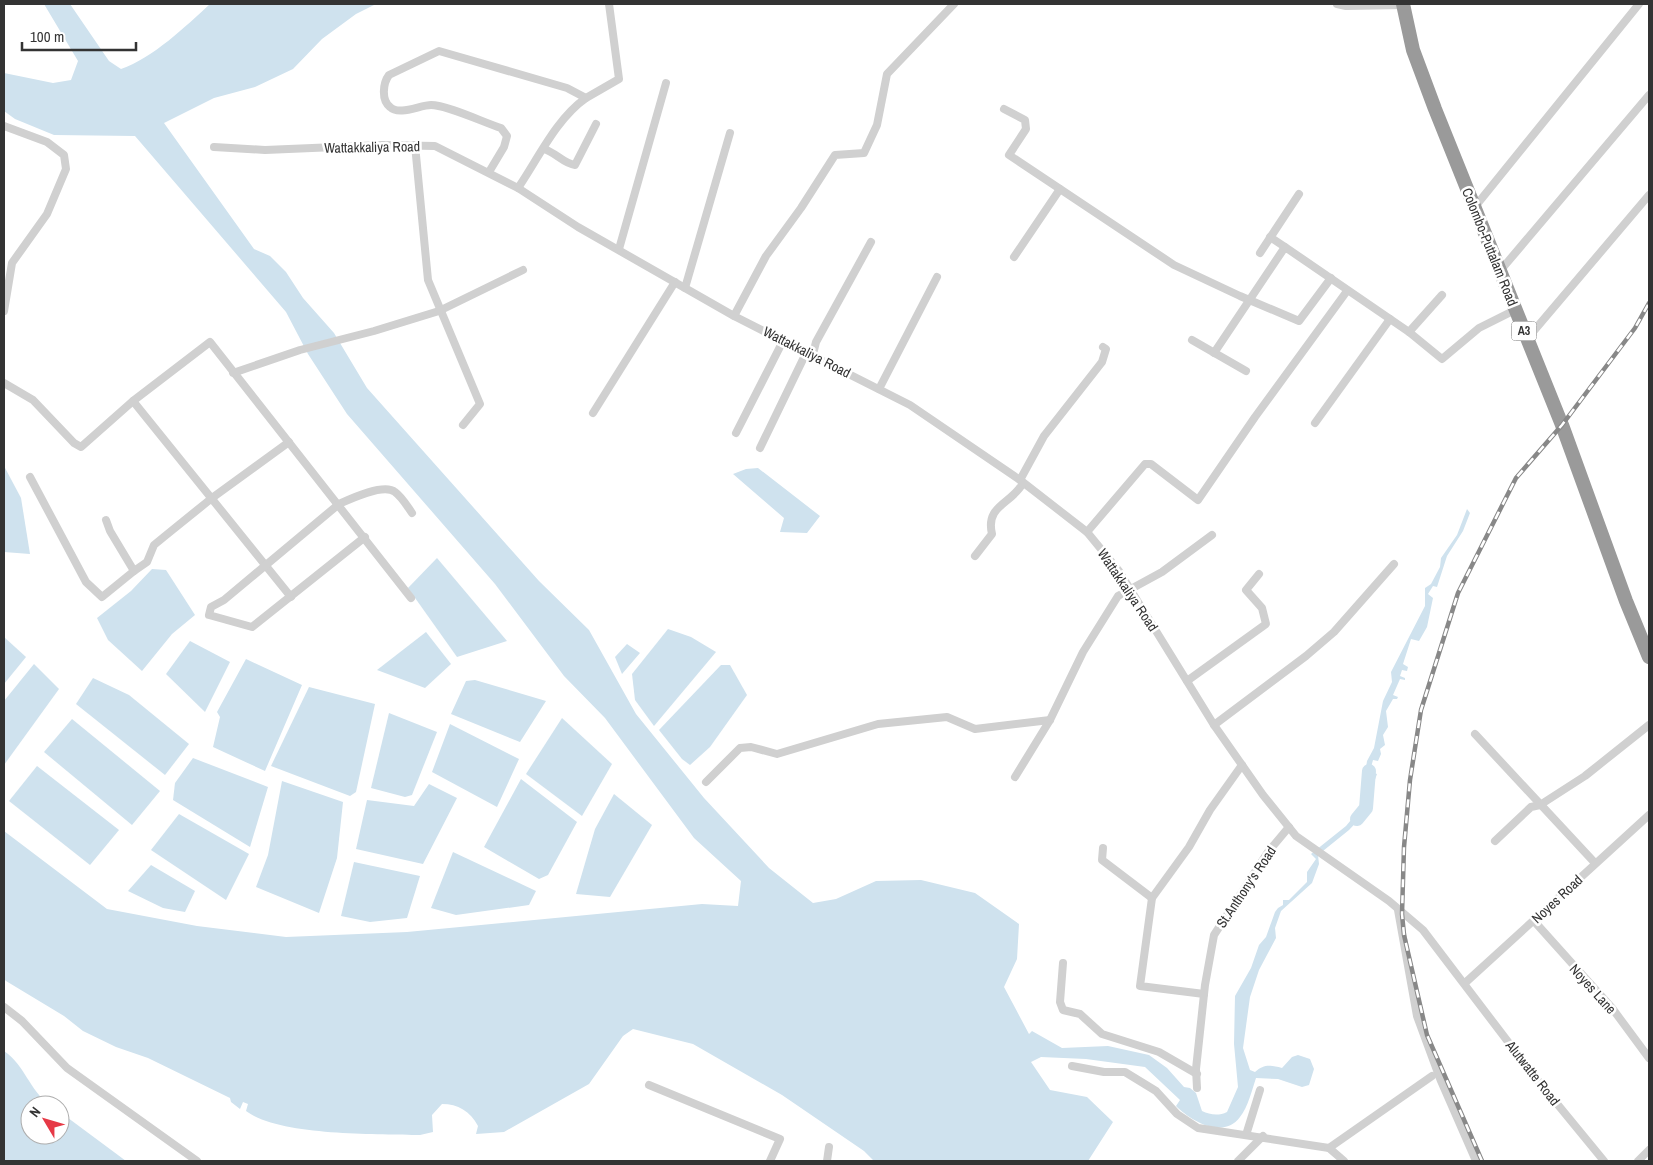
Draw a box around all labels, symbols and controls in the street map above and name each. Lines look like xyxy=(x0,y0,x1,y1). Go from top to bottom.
scale bar xyxy=(22,20,136,52)
text: 100 m xyxy=(30,26,64,47)
street label: Wattakkaliya Road xyxy=(324,137,420,157)
street label: Colombo-Puttalam Road xyxy=(1458,185,1522,309)
street label: Wattakkaliya Road xyxy=(760,322,854,382)
road number: A3 xyxy=(1512,322,1536,341)
street label: Wattakkaliya Road xyxy=(1094,545,1162,635)
street label: St.Anthony's Road xyxy=(1212,843,1280,931)
street label: Noyes Road xyxy=(1528,871,1586,927)
street label: Noyes Lane xyxy=(1566,960,1620,1018)
street label: Alutwatte Road xyxy=(1501,1036,1564,1109)
north arrow xyxy=(20,1095,70,1145)
text: N xyxy=(25,1103,44,1121)

